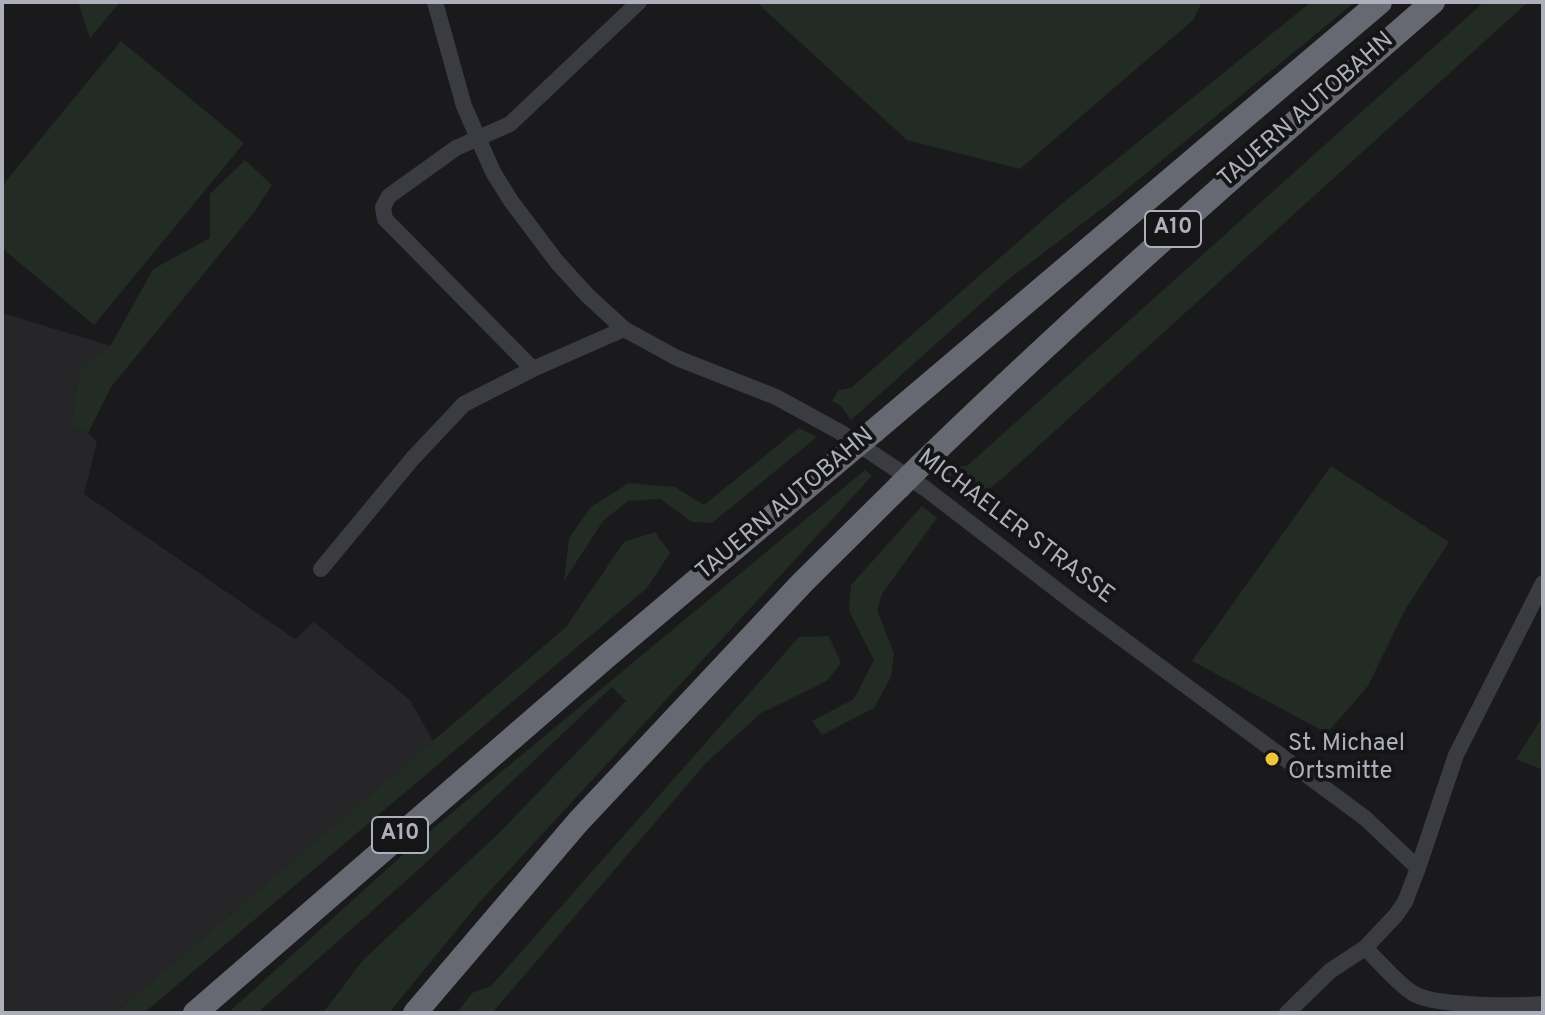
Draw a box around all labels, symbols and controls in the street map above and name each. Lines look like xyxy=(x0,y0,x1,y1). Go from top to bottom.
street label: TAUERN AUTOBAHN xyxy=(1214,27,1400,195)
road number: A10 xyxy=(1145,211,1201,247)
street label: TAUERN AUTOBAHN xyxy=(691,422,881,588)
street label: MICHAELER STRASSE xyxy=(911,445,1119,611)
place label: St. Michael Ortsmitte xyxy=(1288,731,1405,787)
marker: St. Michael Ortsmitte xyxy=(1263,750,1281,768)
road number: A10 xyxy=(372,817,428,853)

